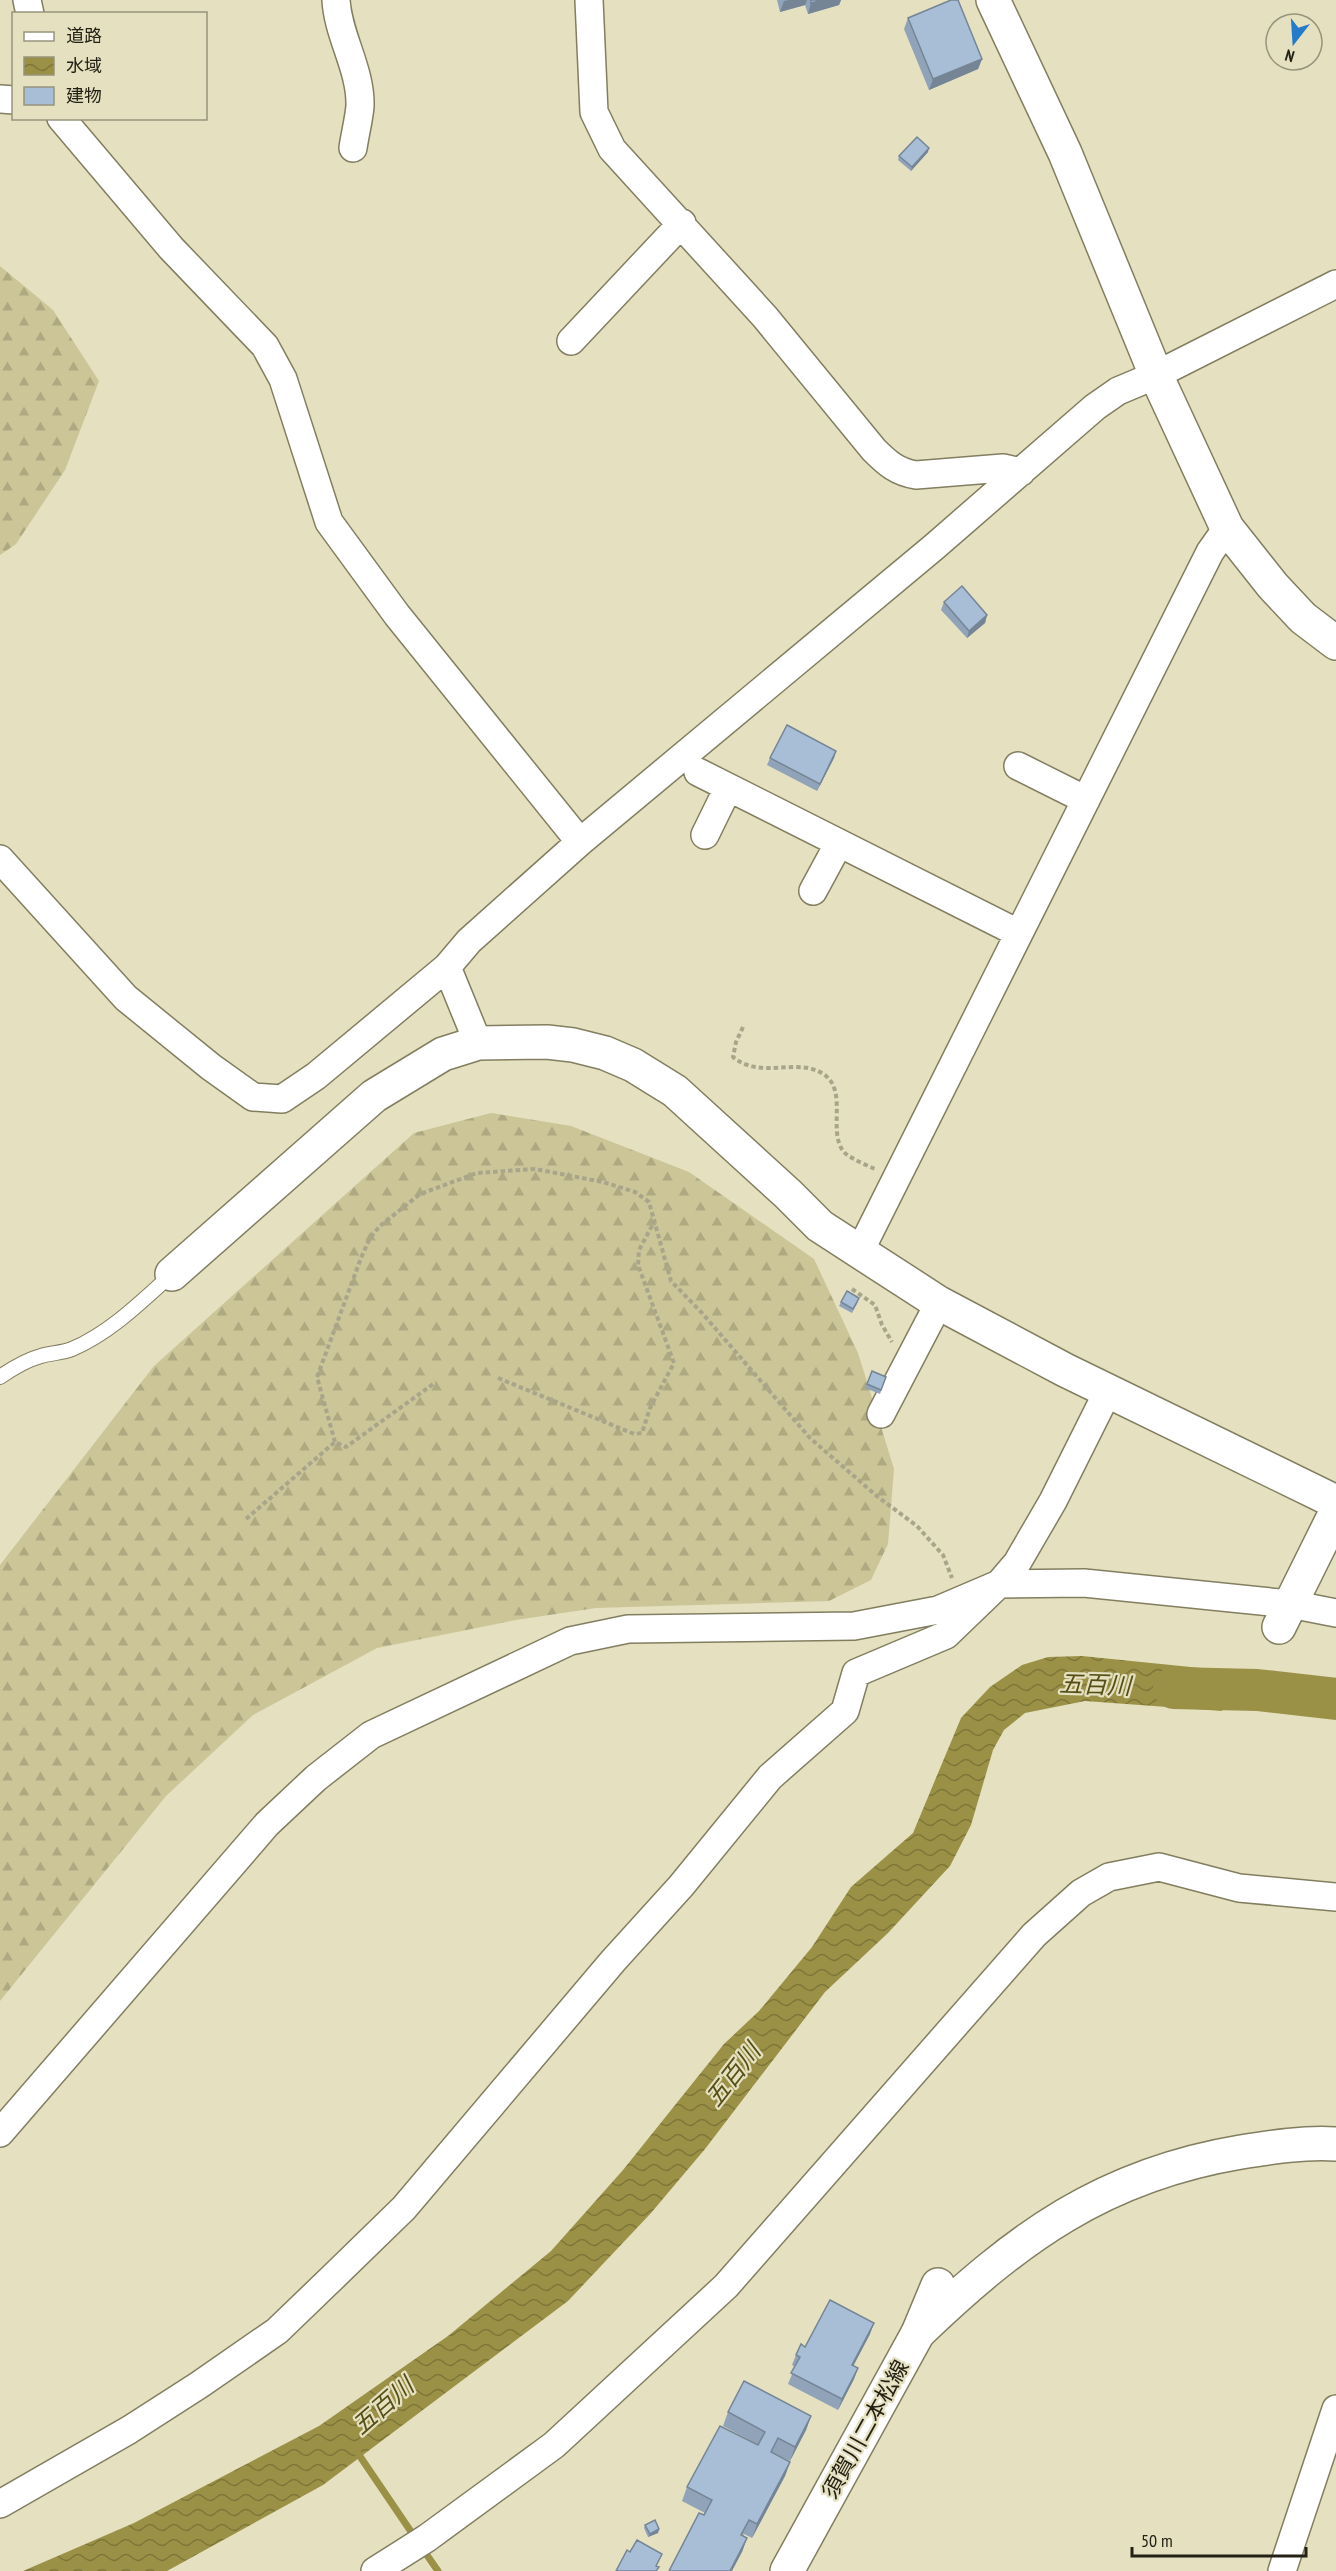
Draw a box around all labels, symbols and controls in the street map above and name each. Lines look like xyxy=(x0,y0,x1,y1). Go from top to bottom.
legend xyxy=(12,12,207,120)
north arrow xyxy=(1264,12,1324,72)
text: 道路 xyxy=(66,24,102,47)
text: N xyxy=(1283,46,1297,67)
text: 水域 xyxy=(66,54,102,77)
text: 建物 xyxy=(66,84,102,107)
water label: 五百川 xyxy=(1058,1668,1135,1701)
water label: 五百川 xyxy=(698,2034,769,2113)
street label: 須賀川二本松線 xyxy=(815,2355,915,2503)
water label: 五百川 xyxy=(345,2368,422,2441)
scale bar xyxy=(1132,2520,1306,2558)
text: 50 m xyxy=(1141,2529,1173,2552)

